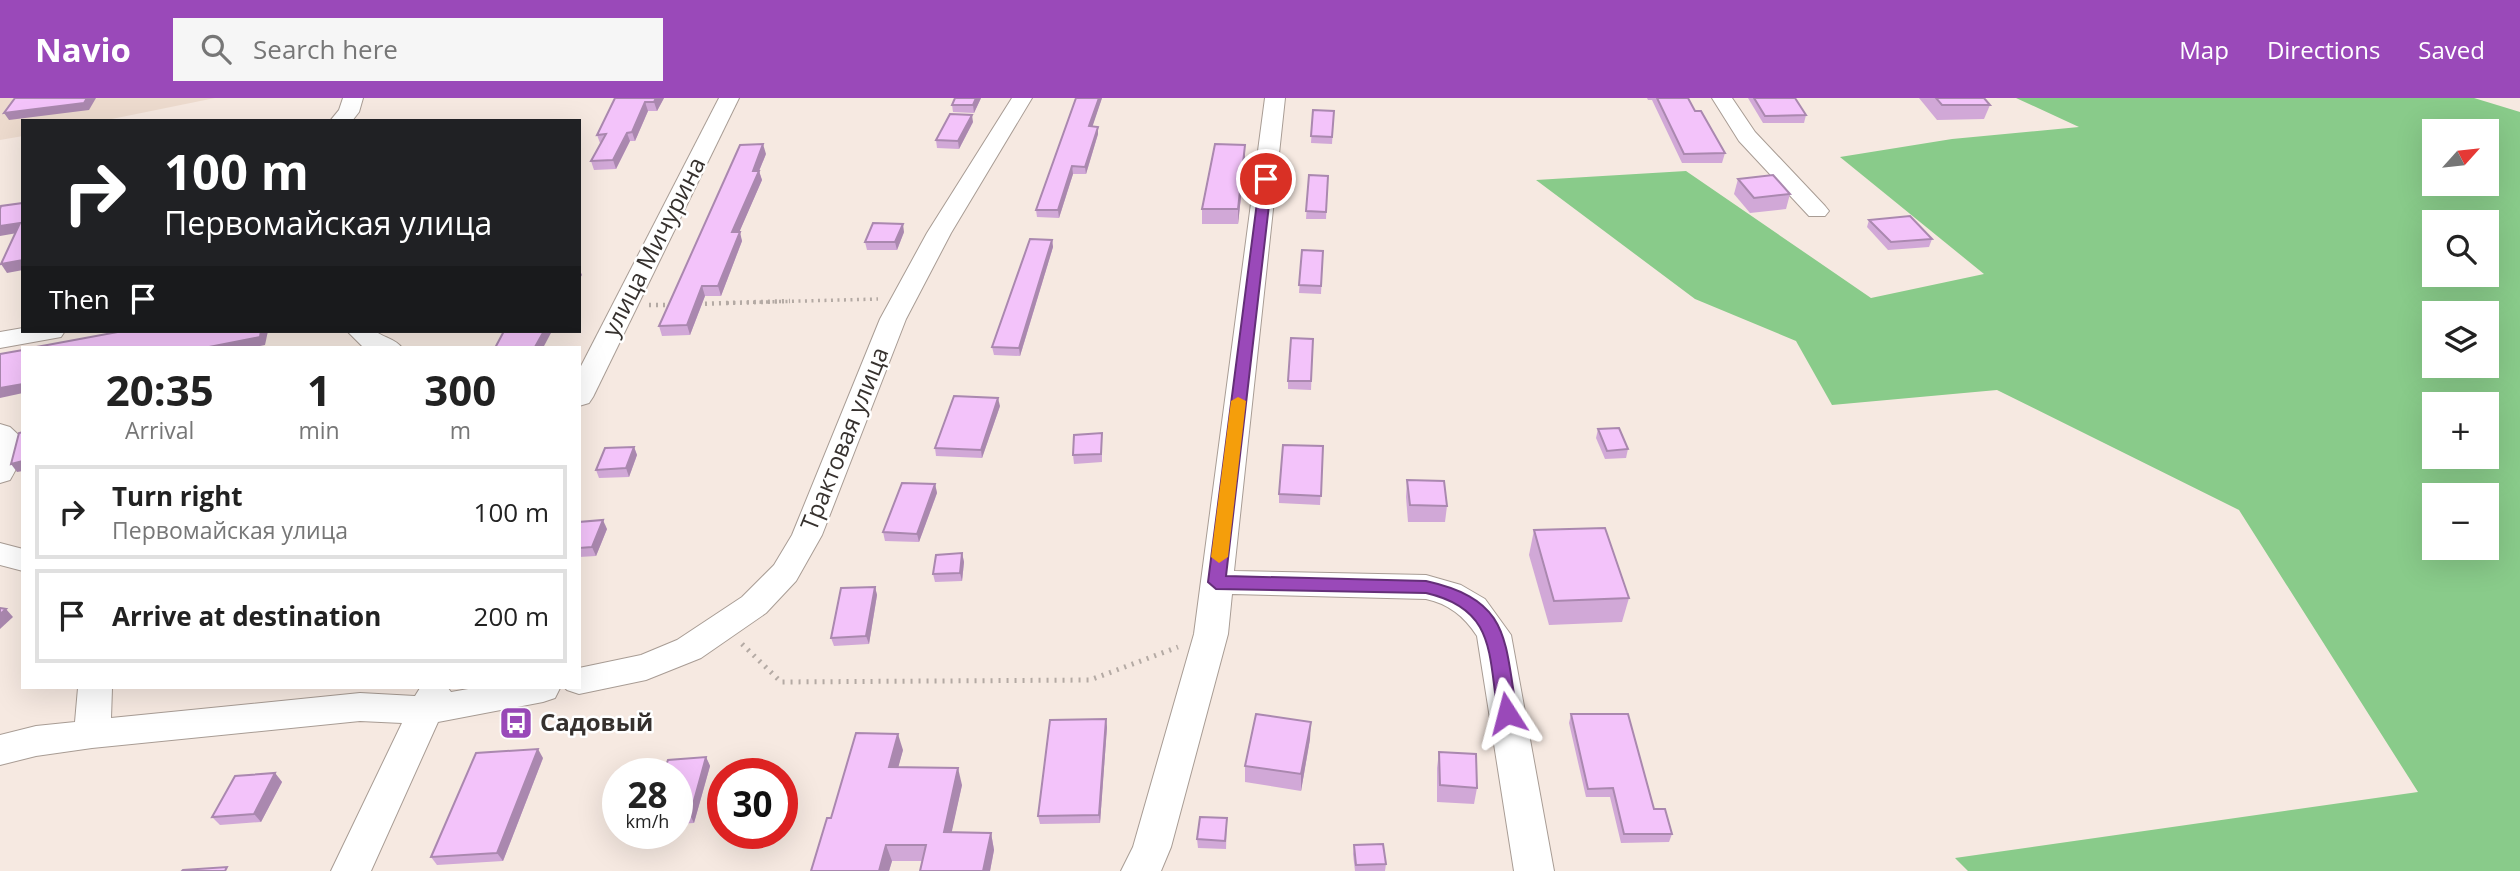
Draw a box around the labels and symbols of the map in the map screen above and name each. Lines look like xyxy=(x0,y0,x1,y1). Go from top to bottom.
north arrow xyxy=(2422,119,2499,196)
pin xyxy=(1236,149,1296,209)
street label: улица Мичурина xyxy=(593,151,712,342)
street label: Трактовая улица xyxy=(792,342,896,535)
position arrow xyxy=(1470,676,1544,750)
bus stop icon: Садовый xyxy=(497,704,535,742)
place label: Садовый xyxy=(540,705,653,738)
speed limit sign: 30 xyxy=(707,758,798,849)

